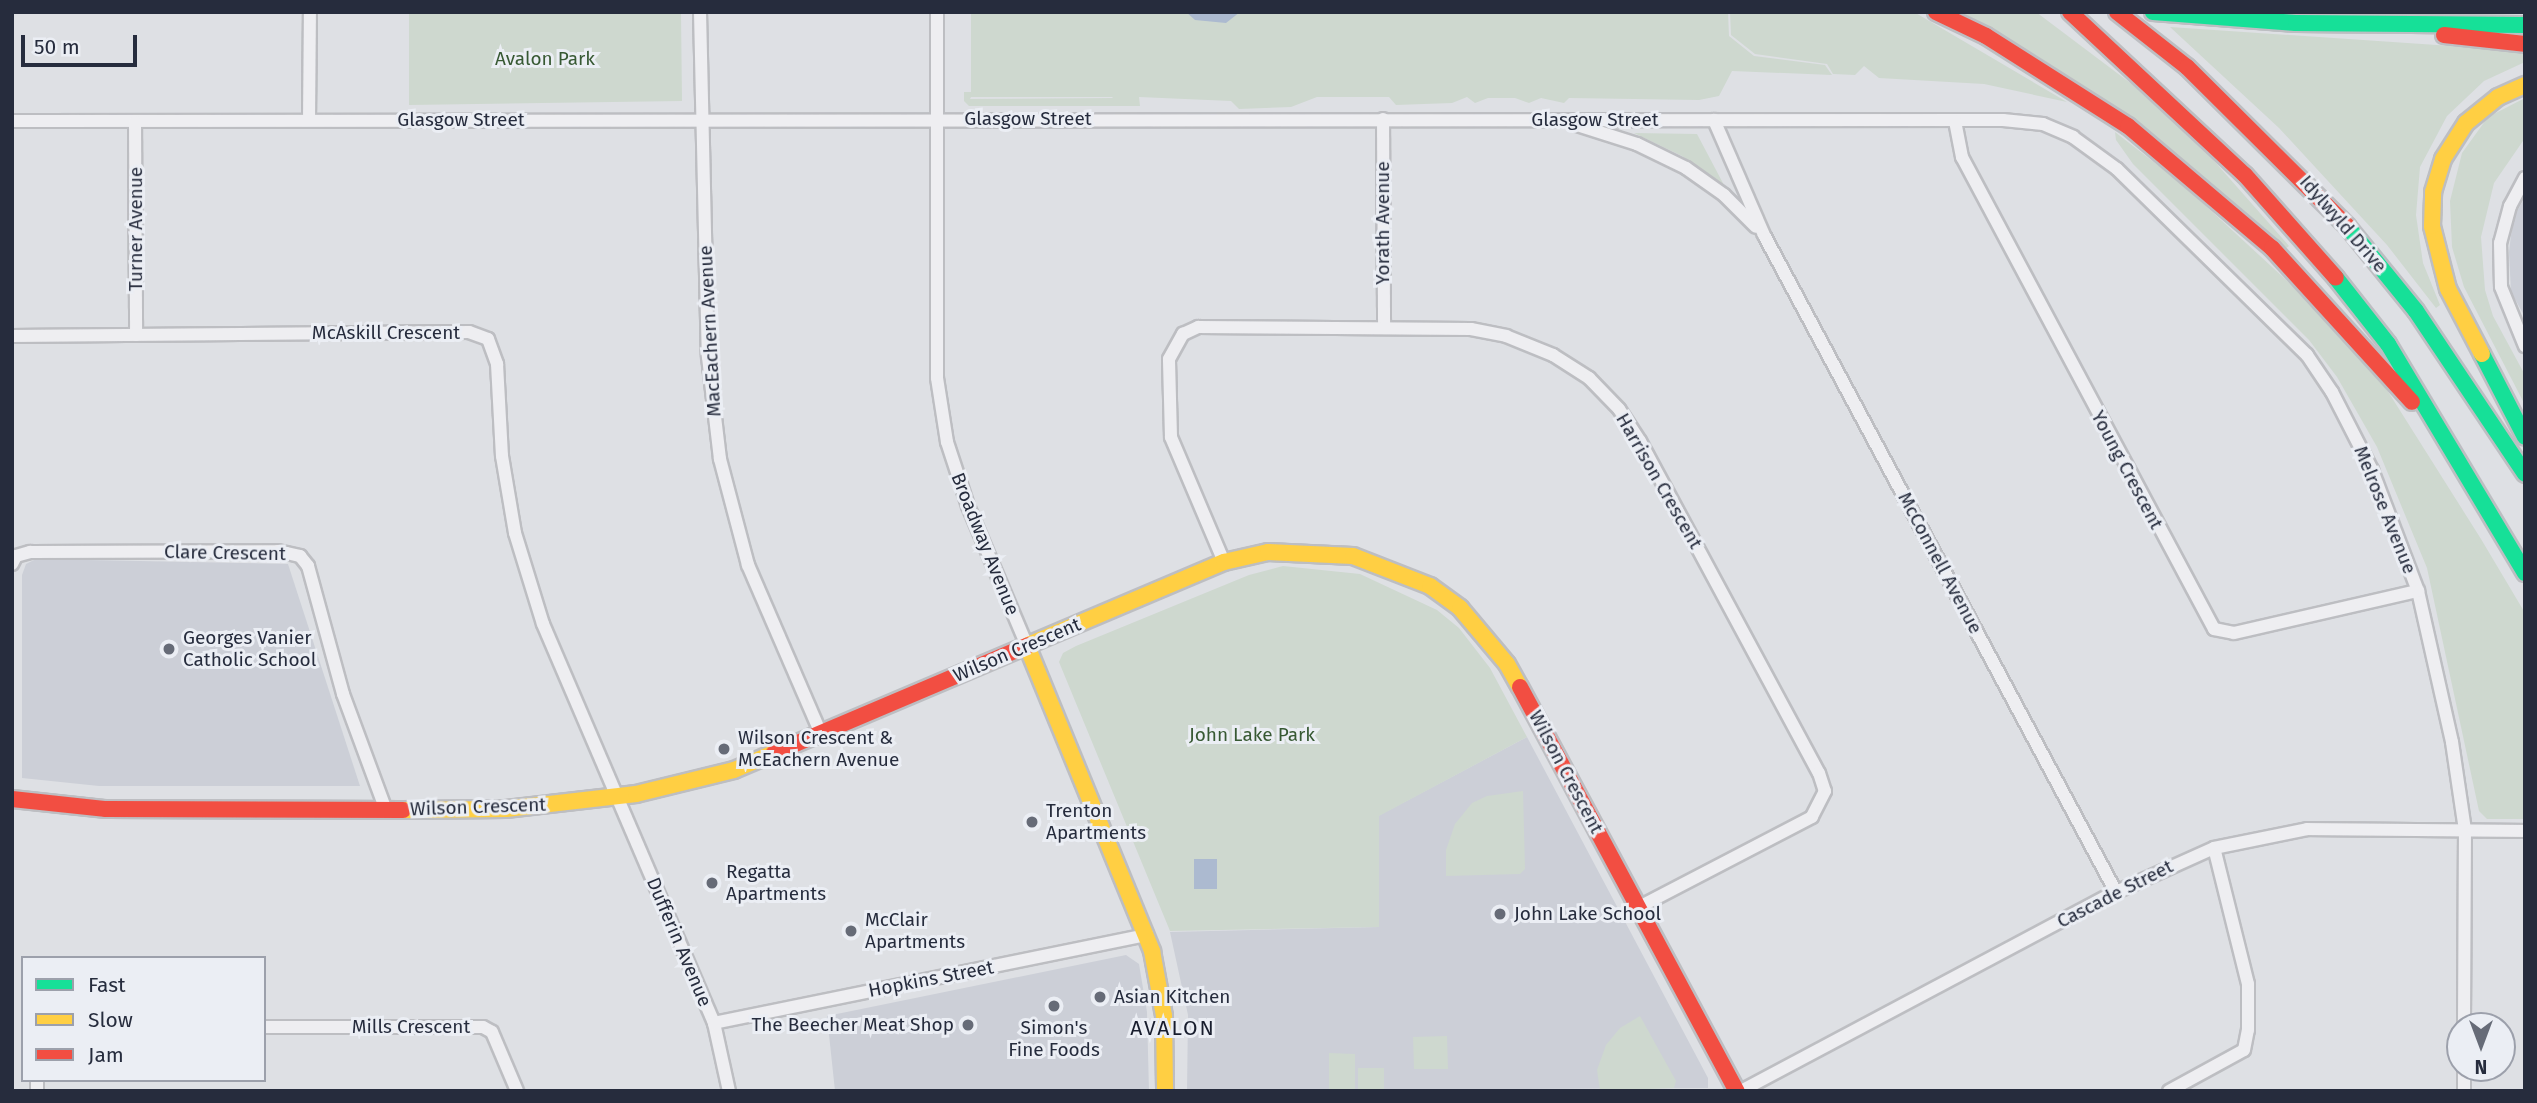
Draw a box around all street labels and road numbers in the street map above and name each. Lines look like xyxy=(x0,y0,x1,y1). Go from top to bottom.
street label: Glasgow Street xyxy=(964,108,1092,130)
street label: Glasgow Street xyxy=(397,109,525,131)
street label: Glasgow Street xyxy=(1531,109,1659,131)
street label: Yorath Avenue xyxy=(1372,161,1394,285)
street label: Turner Avenue xyxy=(125,167,147,291)
street label: Idylwyld Drive xyxy=(2295,171,2391,277)
street label: MacEachern Avenue xyxy=(694,245,726,417)
street label: McAskill Crescent xyxy=(312,322,460,344)
street label: Young Crescent xyxy=(2086,407,2168,533)
street label: Harrison Crescent xyxy=(1611,409,1707,553)
street label: Melrose Avenue xyxy=(2349,443,2421,577)
street label: Broadway Avenue xyxy=(946,469,1024,619)
street label: McConnell Avenue xyxy=(1893,488,1987,638)
street label: Clare Crescent xyxy=(164,541,286,565)
street label: Wilson Crescent xyxy=(950,613,1084,687)
street label: Wilson Crescent xyxy=(1524,707,1608,837)
street label: Wilson Crescent xyxy=(410,793,546,821)
street label: Cascade Street xyxy=(2053,855,2177,933)
street label: Dufferin Avenue xyxy=(642,874,716,1010)
street label: Hopkins Street xyxy=(867,956,995,1002)
street label: Mills Crescent xyxy=(352,1016,470,1038)

